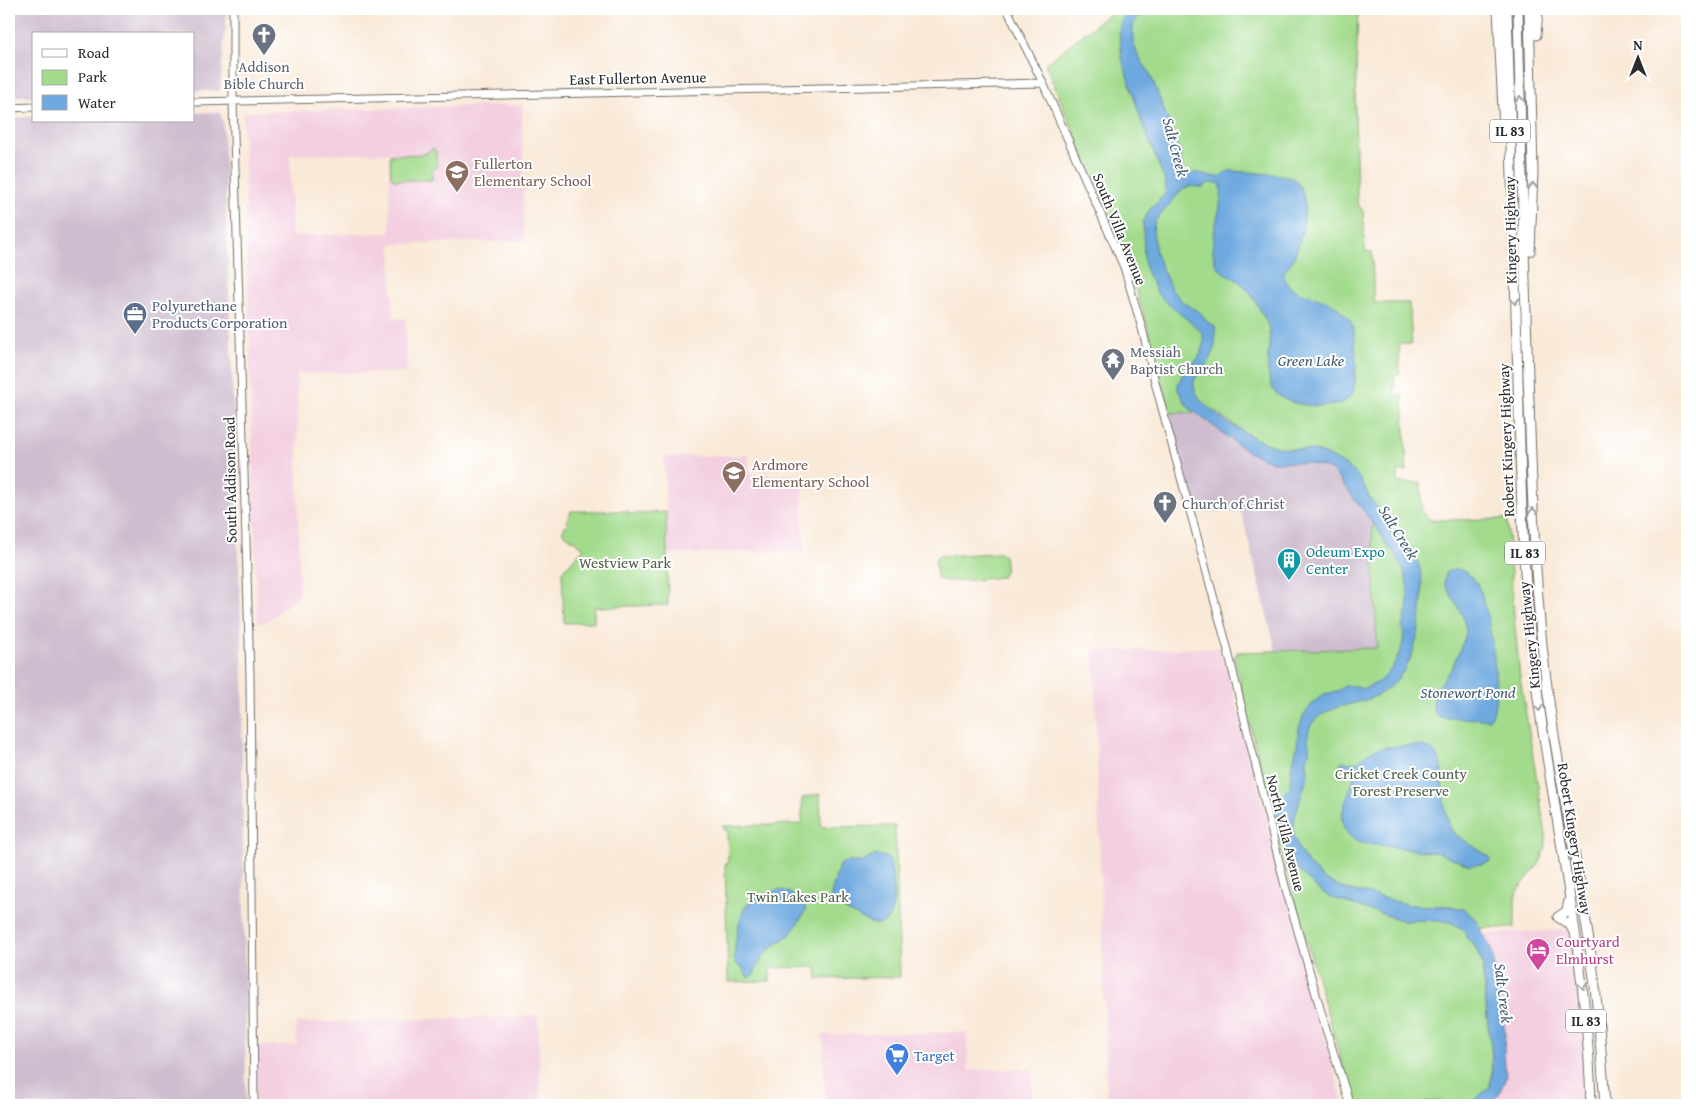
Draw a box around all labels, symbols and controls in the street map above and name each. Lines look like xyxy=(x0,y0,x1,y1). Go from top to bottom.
church icon: Addison Bible Church xyxy=(251,22,277,56)
legend xyxy=(32,32,195,122)
north arrow xyxy=(1614,32,1664,82)
text: N xyxy=(1633,35,1643,55)
text: Road xyxy=(78,42,109,63)
place label: Addison Bible Church xyxy=(224,56,305,94)
text: Park xyxy=(78,66,107,87)
street label: East Fullerton Avenue xyxy=(569,66,707,90)
text: Water xyxy=(78,92,116,113)
one-way arrow xyxy=(1515,94,1525,102)
water label: Salt Creek xyxy=(1157,115,1196,180)
road number: IL 83 xyxy=(1490,120,1530,142)
place label: Fullerton Elementary School xyxy=(474,153,592,191)
school or university icon: Fullerton Elementary School xyxy=(444,159,470,193)
street label: South Villa Avenue xyxy=(1088,170,1152,288)
street label: Kingery Highway xyxy=(1499,175,1521,284)
one-way arrow xyxy=(1527,182,1538,190)
place label: Polyurethane Products Corporation xyxy=(152,295,288,333)
one-way arrow xyxy=(1509,298,1520,306)
office icon: Polyurethane Products Corporation xyxy=(122,301,148,335)
place label: Messiah Baptist Church xyxy=(1130,341,1224,379)
temple icon: Messiah Baptist Church xyxy=(1100,347,1126,381)
water label: Green Lake xyxy=(1278,348,1345,372)
street label: Robert Kingery Highway xyxy=(1493,362,1519,517)
street label: South Addison Road xyxy=(218,417,242,543)
place label: Ardmore Elementary School xyxy=(752,454,870,492)
school or university icon: Ardmore Elementary School xyxy=(721,460,747,494)
church icon: Church of Christ xyxy=(1152,490,1178,524)
place label: Church of Christ xyxy=(1182,493,1285,514)
water label: Salt Creek xyxy=(1373,500,1426,565)
one-way arrow xyxy=(1527,507,1538,515)
place label: Odeum Expo Center xyxy=(1306,541,1385,579)
road number: IL 83 xyxy=(1505,542,1545,564)
building icon: Odeum Expo Center xyxy=(1276,547,1302,581)
park label: Westview Park xyxy=(579,552,671,573)
street label: Kingery Highway xyxy=(1513,580,1545,690)
water label: Stonewort Pond xyxy=(1420,680,1516,704)
one-way arrow xyxy=(1534,704,1544,712)
street label: Robert Kingery Highway xyxy=(1553,761,1597,917)
park label: Cricket Creek County Forest Preserve xyxy=(1335,763,1468,801)
street label: North Villa Avenue xyxy=(1261,772,1311,894)
park label: Twin Lakes Park xyxy=(747,886,849,907)
place label: Courtyard Elmhurst xyxy=(1556,931,1620,969)
hotel icon: Courtyard Elmhurst xyxy=(1525,937,1551,971)
water label: Salt Creek xyxy=(1488,962,1520,1025)
one-way arrow xyxy=(1577,982,1588,990)
road number: IL 83 xyxy=(1566,1009,1606,1032)
supermarket icon: Target xyxy=(884,1042,910,1076)
place label: Target xyxy=(914,1045,956,1066)

